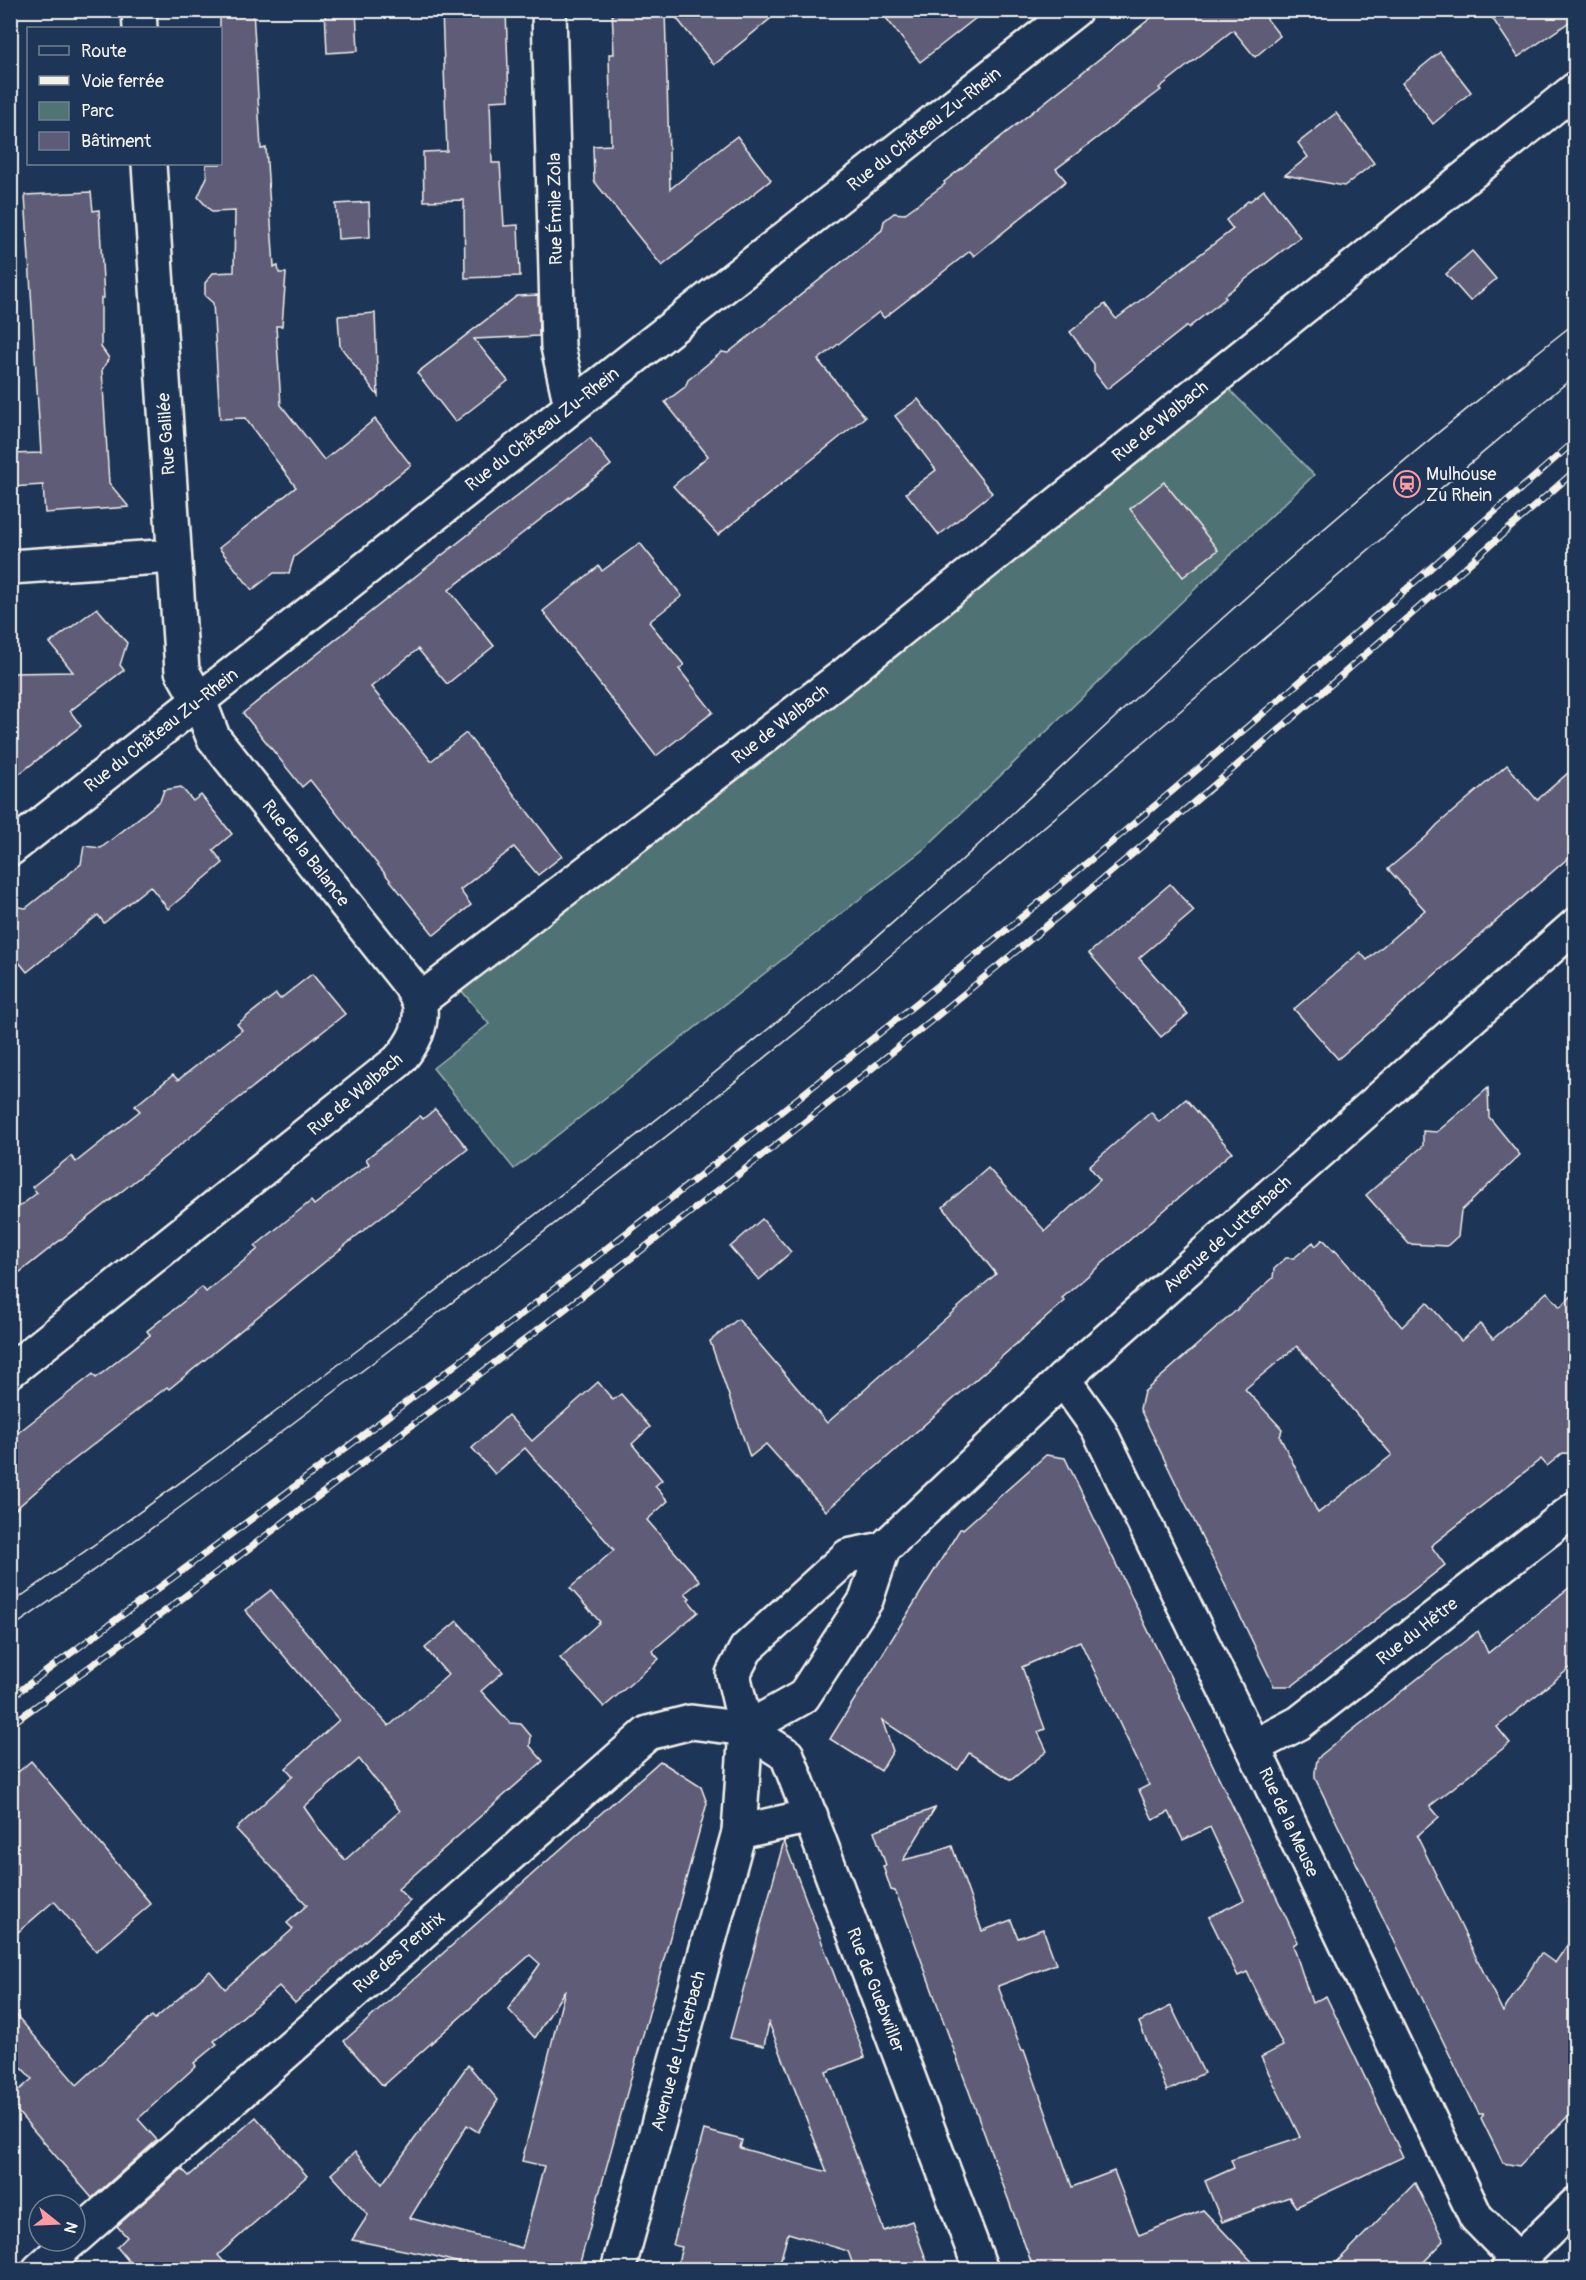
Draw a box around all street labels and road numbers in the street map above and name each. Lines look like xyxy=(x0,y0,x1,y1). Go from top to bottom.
street label: Rue du Château Zu-Rhein xyxy=(843,62,1006,197)
street label: Rue Émile Zola xyxy=(543,153,568,265)
street label: Rue du Château Zu-Rhein xyxy=(461,362,624,497)
street label: Rue de Walbach xyxy=(1108,376,1213,467)
street label: Rue Galilée xyxy=(152,392,181,476)
street label: Rue du Château Zu-Rhein xyxy=(80,663,243,798)
street label: Rue de Walbach xyxy=(727,679,833,769)
street label: Rue de la Balance xyxy=(257,795,355,911)
street label: Rue de Walbach xyxy=(303,1048,407,1141)
street label: Avenue de Lutterbach xyxy=(1158,1171,1296,1298)
street label: Rue du Hêtre xyxy=(1372,1592,1463,1670)
street label: Rue de la Meuse xyxy=(1253,1764,1324,1881)
street label: Rue des Perdrix xyxy=(349,1906,450,1999)
street label: Rue de Guebwiller xyxy=(841,1924,910,2056)
street label: Avenue de Lutterbach xyxy=(646,1969,711,2134)

